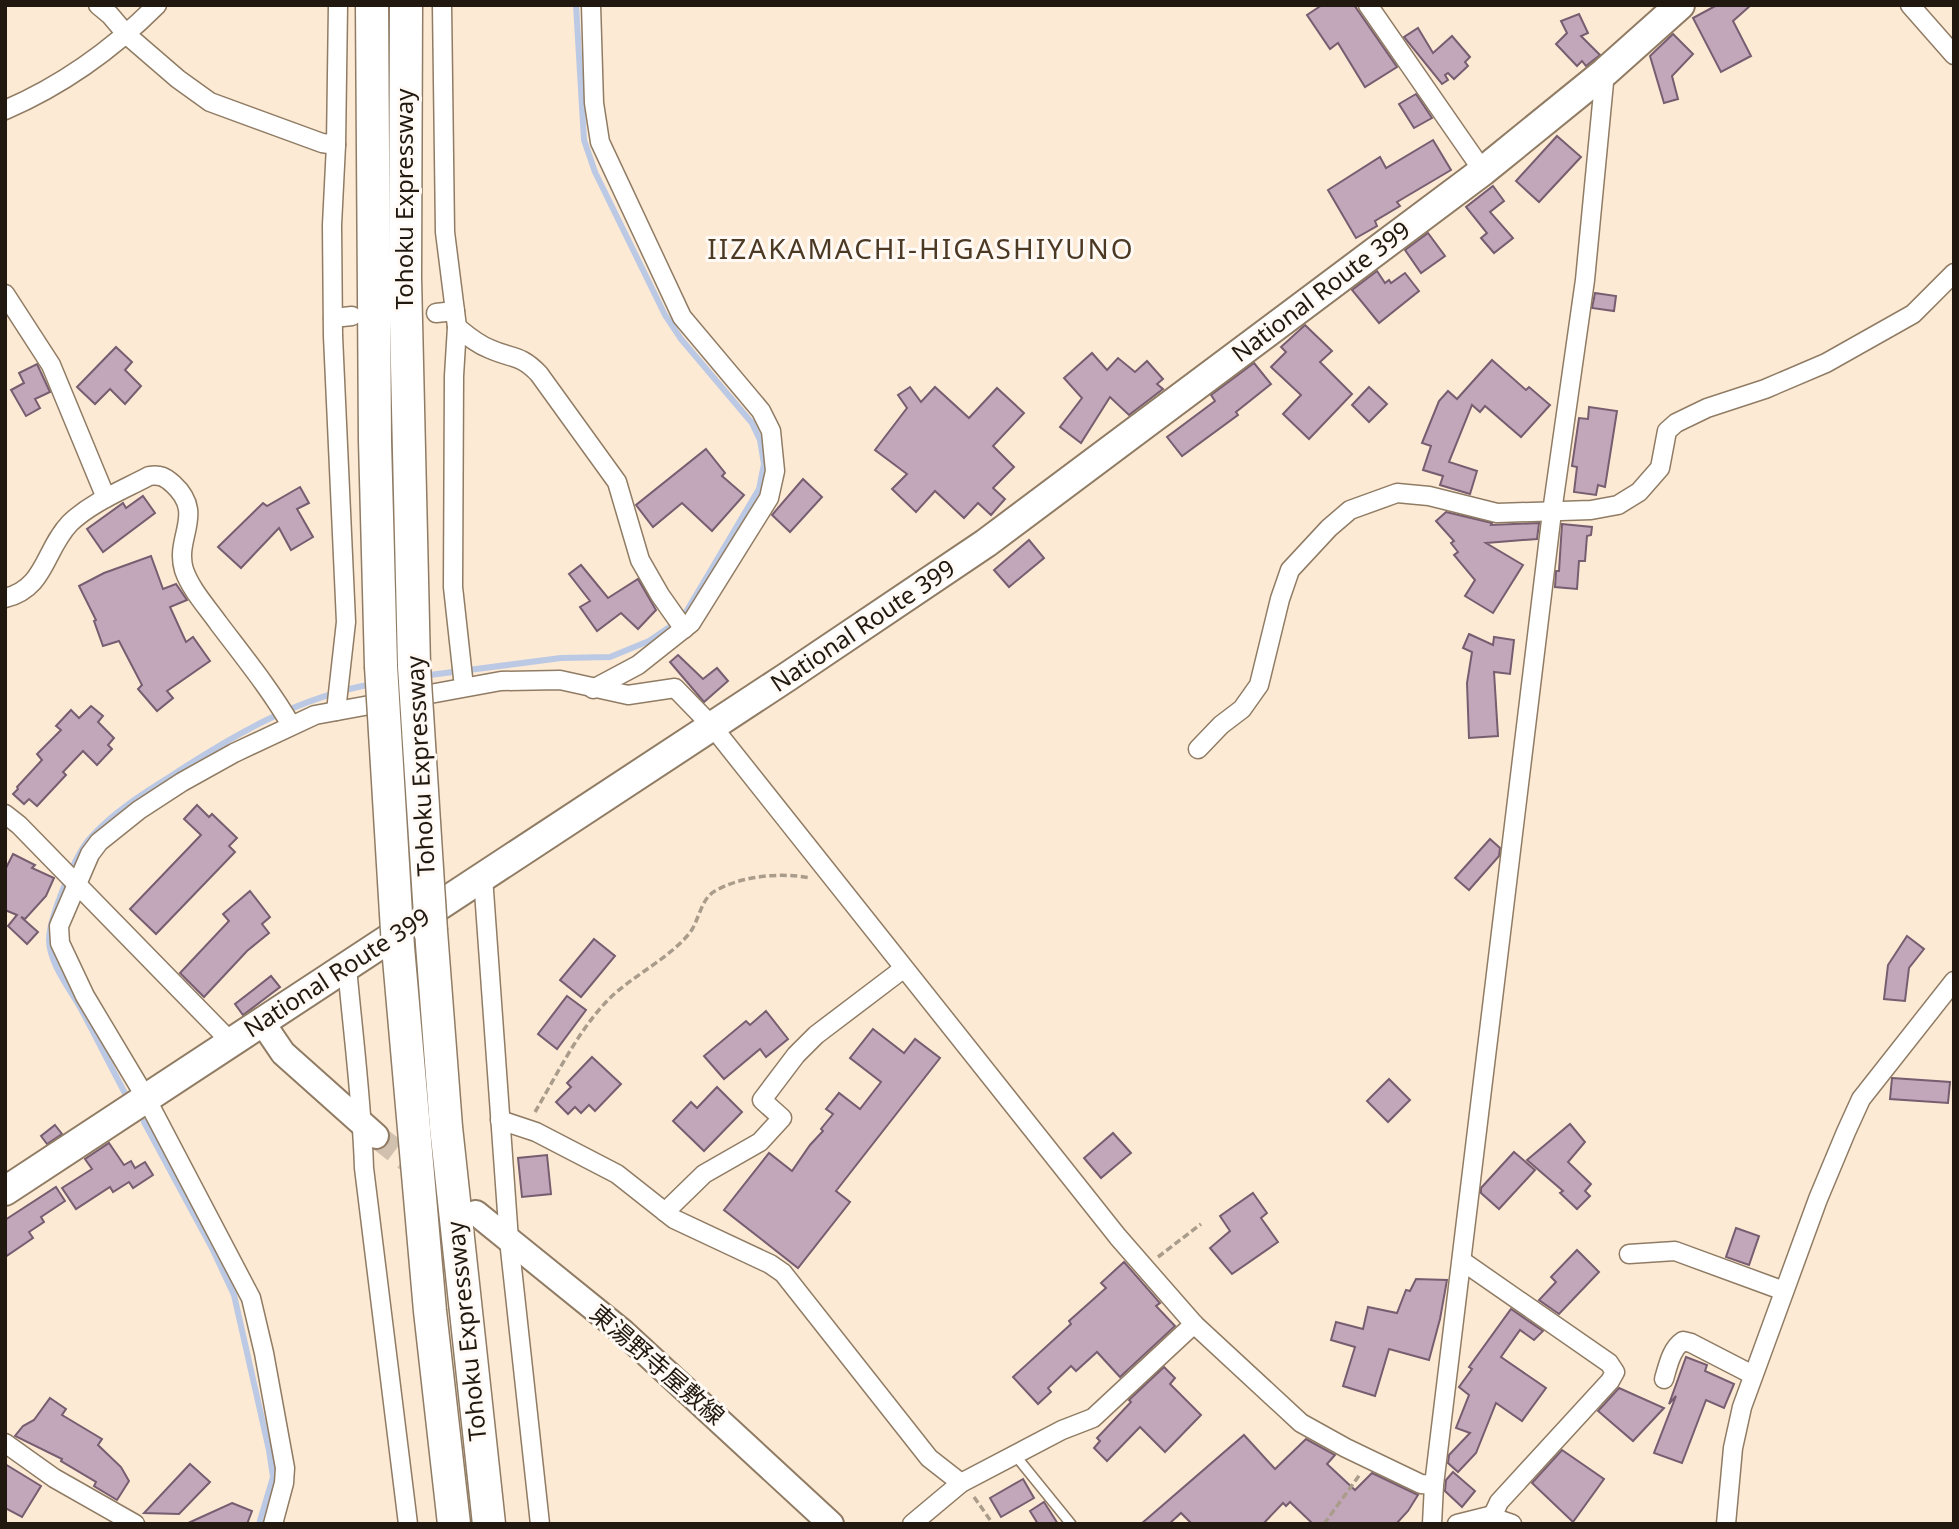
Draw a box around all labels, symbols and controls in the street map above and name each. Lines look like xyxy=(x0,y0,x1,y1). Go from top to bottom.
street label: Tohoku Expressway xyxy=(387,88,420,309)
street label: National Route 399 xyxy=(1224,213,1416,369)
district label: IIZAKAMACHI-HIGASHIYUNO xyxy=(707,229,1135,267)
street label: National Route 399 xyxy=(764,551,961,699)
street label: Tohoku Expressway xyxy=(397,654,442,877)
street label: National Route 399 xyxy=(237,899,436,1044)
street label: Tohoku Expressway xyxy=(437,1219,493,1443)
street label: 東湯野寺屋敷線 xyxy=(584,1296,732,1431)

